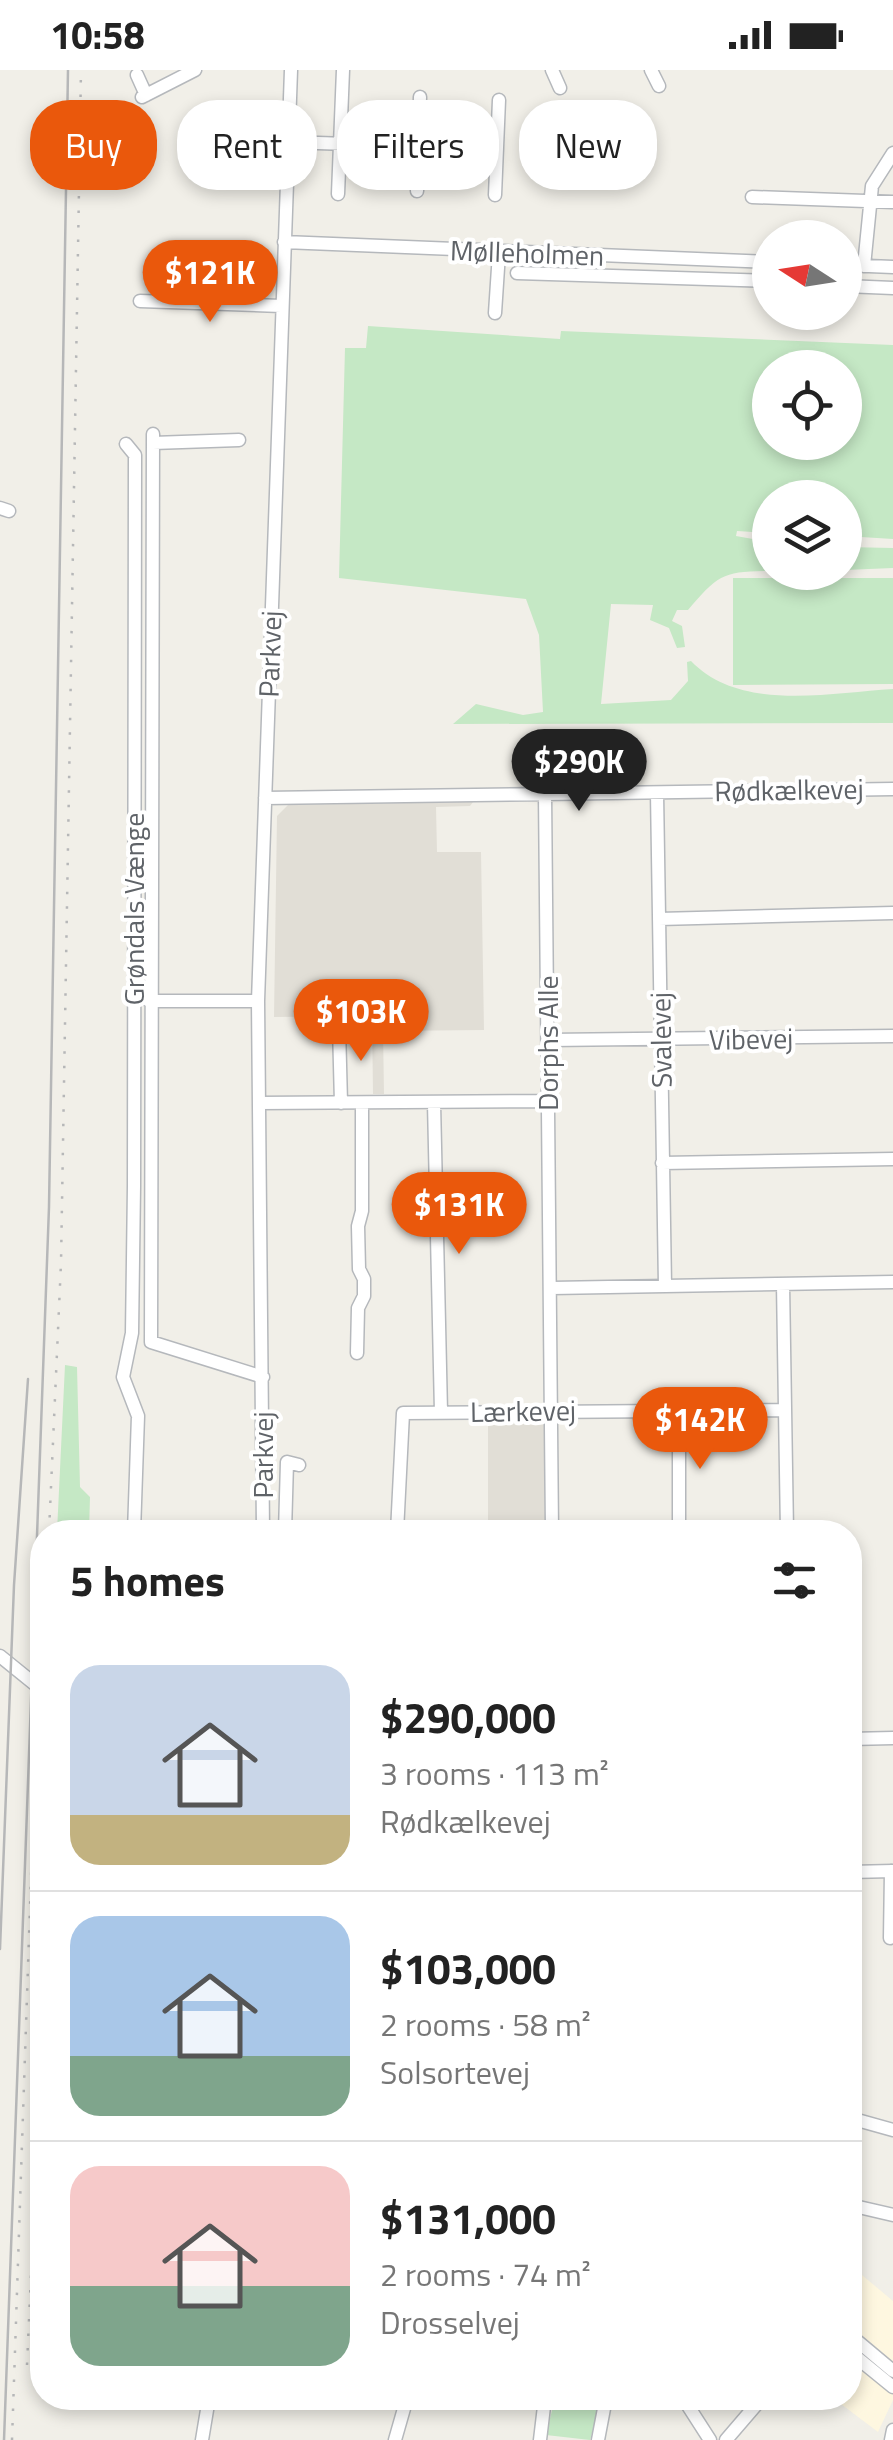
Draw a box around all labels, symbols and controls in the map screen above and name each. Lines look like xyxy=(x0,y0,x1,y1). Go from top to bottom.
text: 10:58 xyxy=(50,6,145,64)
chip: Buy xyxy=(30,100,157,190)
chip: Rent xyxy=(177,100,317,190)
chip: Filters xyxy=(337,100,499,190)
chip: New xyxy=(519,100,657,190)
north arrow xyxy=(752,220,862,330)
map controls xyxy=(752,220,862,590)
street label: Mølleholmen xyxy=(449,228,605,277)
pin: $121K xyxy=(140,240,280,325)
text: $121K xyxy=(165,248,255,296)
button: locate xyxy=(752,350,862,460)
button: layers xyxy=(752,480,862,590)
street label: Parkvej xyxy=(246,610,293,698)
pin: $290K xyxy=(509,729,649,814)
text: $290K xyxy=(534,737,624,785)
street label: Rødkælkevej xyxy=(714,767,864,812)
street label: Grøndals Vænge xyxy=(112,813,155,1005)
street label: Dorphs Alle xyxy=(526,975,569,1111)
pin: $103K xyxy=(291,979,431,1064)
text: $103K xyxy=(316,987,406,1035)
street label: Svalevej xyxy=(638,992,683,1088)
street label: Vibevej xyxy=(708,1016,794,1061)
pin: $131K xyxy=(389,1172,529,1257)
text: $131K xyxy=(414,1180,504,1228)
pin: $142K xyxy=(630,1387,770,1472)
street label: Lærkevej xyxy=(470,1388,576,1433)
text: $142K xyxy=(655,1395,745,1443)
street label: Parkvej xyxy=(241,1411,284,1499)
text: 5 homes xyxy=(70,1548,225,1612)
icon: filters xyxy=(767,1553,822,1608)
text: $290,000 xyxy=(380,1685,556,1749)
icon: home xyxy=(150,1705,270,1825)
text: 3 rooms · 113 m² xyxy=(380,1749,609,1797)
text: Rødkælkevej xyxy=(380,1797,551,1845)
text: $103,000 xyxy=(380,1936,556,2000)
icon: home xyxy=(150,1956,270,2076)
text: 2 rooms · 58 m² xyxy=(380,2000,591,2048)
text: Solsortevej xyxy=(380,2048,530,2096)
text: $131,000 xyxy=(380,2186,556,2250)
icon: home xyxy=(150,2206,270,2326)
text: 2 rooms · 74 m² xyxy=(380,2250,591,2298)
text: Drosselvej xyxy=(380,2298,520,2346)

